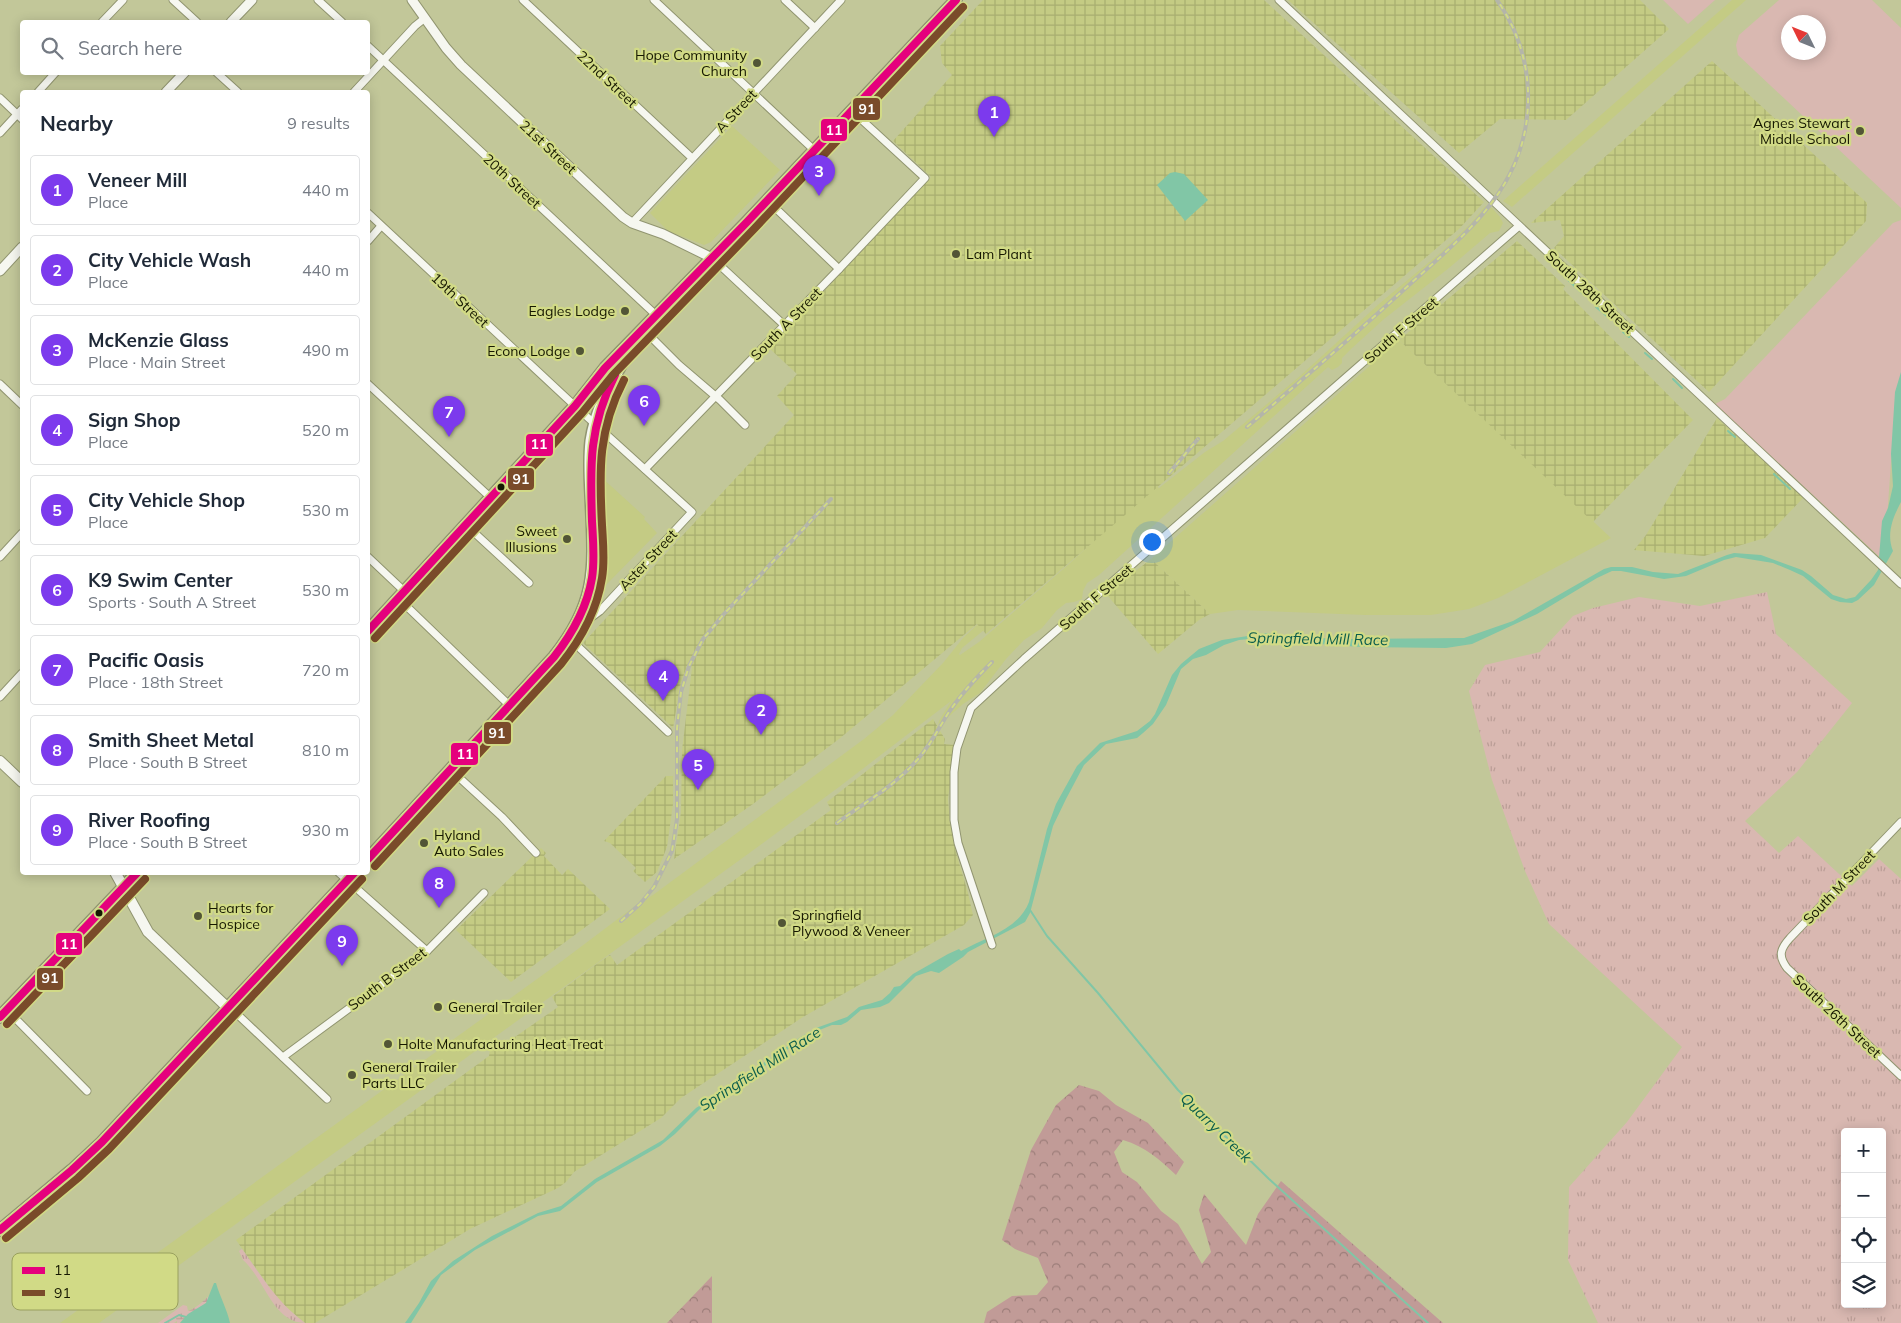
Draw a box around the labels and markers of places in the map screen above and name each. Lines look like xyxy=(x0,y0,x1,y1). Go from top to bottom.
place label: Hope Community Church xyxy=(635,46,748,80)
marker: Hope Community Church xyxy=(751,57,763,69)
pin: 1 xyxy=(978,96,1010,137)
place label: Agnes Stewart Middle School xyxy=(1753,114,1850,148)
marker: Agnes Stewart Middle School xyxy=(1854,125,1866,137)
pin: 3 xyxy=(803,155,835,196)
place label: Lam Plant xyxy=(966,245,1032,263)
marker: Lam Plant xyxy=(950,248,962,260)
place label: Eagles Lodge xyxy=(528,302,615,320)
marker: Eagles Lodge xyxy=(619,305,631,317)
place label: Econo Lodge xyxy=(487,342,570,360)
marker: Econo Lodge xyxy=(574,345,586,357)
pin: 6 xyxy=(628,385,660,426)
pin: 7 xyxy=(433,396,465,437)
unlabelled marker xyxy=(496,482,506,492)
place label: Sweet Illusions xyxy=(505,522,557,556)
marker: Sweet Illusions xyxy=(561,533,573,545)
pin: 4 xyxy=(647,660,679,701)
pin: 2 xyxy=(745,694,777,735)
pin: 5 xyxy=(682,749,714,790)
place label: Hyland Auto Sales xyxy=(434,826,504,860)
marker: Hyland Auto Sales xyxy=(418,837,430,849)
pin: 8 xyxy=(423,867,455,908)
place label: Hearts for Hospice xyxy=(208,899,274,933)
place label: Springfield Plywood & Veneer xyxy=(792,906,911,940)
unlabelled marker xyxy=(94,908,104,918)
marker: Hearts for Hospice xyxy=(192,910,204,922)
marker: Springfield Plywood & Veneer xyxy=(776,917,788,929)
pin: 9 xyxy=(326,925,358,966)
place label: General Trailer xyxy=(448,998,543,1016)
marker: General Trailer xyxy=(432,1001,444,1013)
place label: Holte Manufacturing Heat Treat xyxy=(398,1035,603,1053)
marker: Holte Manufacturing Heat Treat xyxy=(382,1038,394,1050)
place label: General Trailer Parts LLC xyxy=(362,1058,457,1092)
marker: General Trailer Parts LLC xyxy=(346,1069,358,1081)

